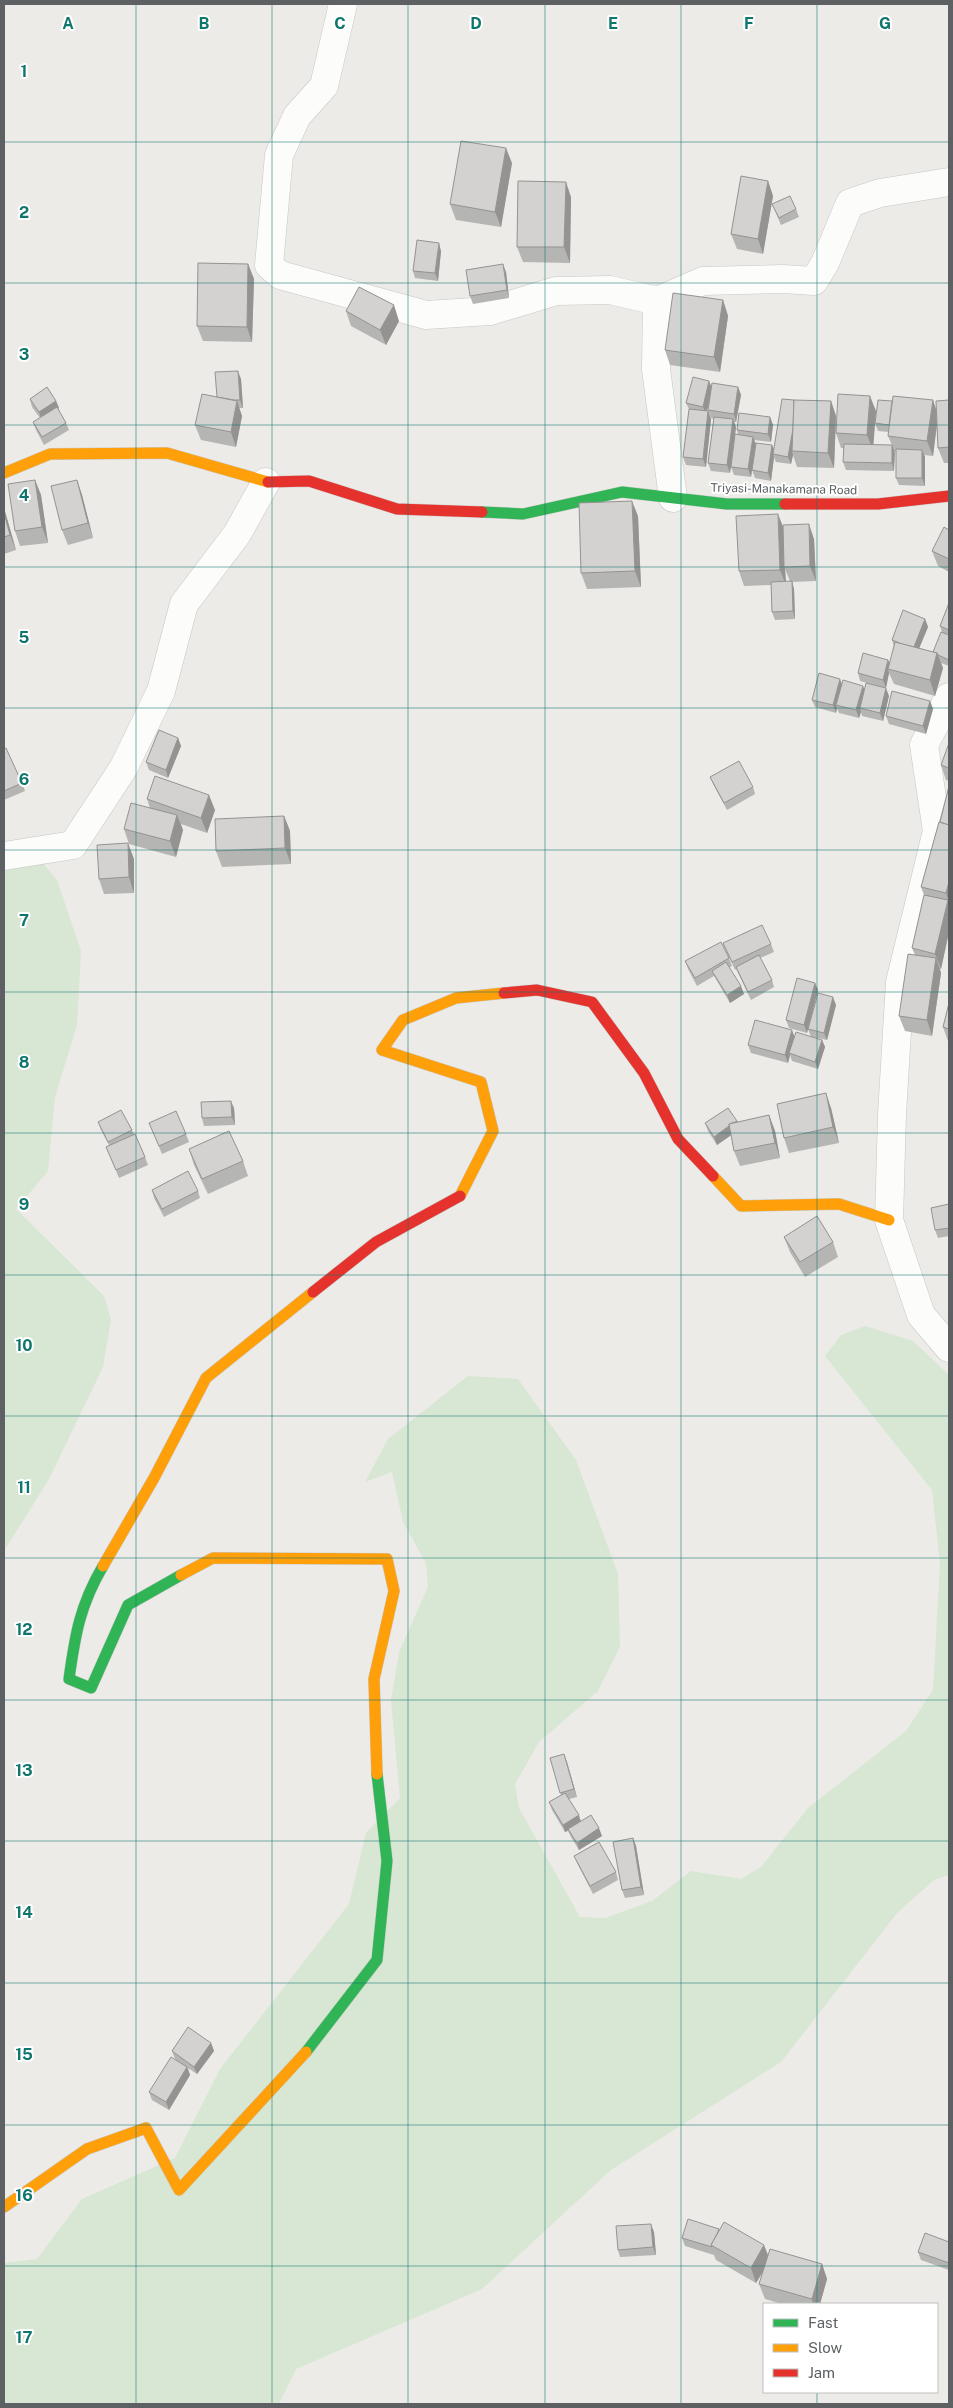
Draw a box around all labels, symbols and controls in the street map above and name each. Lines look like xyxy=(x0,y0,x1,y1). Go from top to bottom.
text: A xyxy=(62,14,74,33)
text: B xyxy=(199,14,210,33)
text: C xyxy=(334,14,346,33)
text: D xyxy=(470,14,482,33)
text: E xyxy=(608,14,618,33)
text: F xyxy=(744,14,754,33)
text: G xyxy=(879,14,891,33)
text: 1 xyxy=(21,62,27,81)
text: 2 xyxy=(19,203,29,222)
text: 3 xyxy=(19,345,29,364)
street label: Triyasi-Manakamana Road xyxy=(711,481,857,497)
text: 4 xyxy=(19,486,30,505)
text: 5 xyxy=(19,628,30,647)
text: 6 xyxy=(19,770,29,789)
text: 7 xyxy=(19,911,29,930)
text: 8 xyxy=(19,1053,30,1072)
text: 9 xyxy=(19,1195,29,1214)
text: 10 xyxy=(15,1336,33,1355)
text: 11 xyxy=(17,1478,31,1497)
text: 12 xyxy=(15,1620,33,1639)
text: 13 xyxy=(15,1761,33,1780)
text: 14 xyxy=(15,1903,33,1922)
text: 15 xyxy=(15,2045,33,2064)
text: 16 xyxy=(15,2186,33,2205)
legend xyxy=(763,2303,938,2393)
text: Fast xyxy=(808,2314,838,2331)
text: 17 xyxy=(16,2328,32,2347)
text: Slow xyxy=(808,2339,843,2356)
text: Jam xyxy=(808,2364,835,2381)

